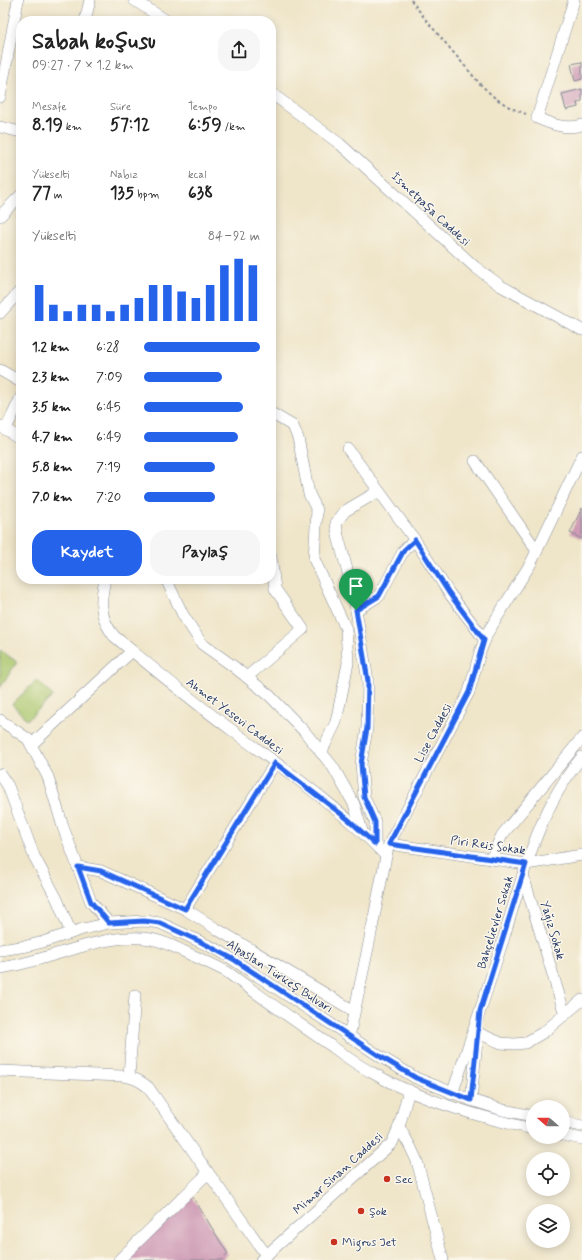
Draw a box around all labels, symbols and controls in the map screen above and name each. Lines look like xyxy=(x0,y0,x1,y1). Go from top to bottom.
text: Sabah koşusu xyxy=(32,28,156,56)
button: share xyxy=(218,29,260,71)
text: 09:27 · 7 × 1.2 km xyxy=(32,57,134,74)
text: Mesafe xyxy=(32,100,67,114)
text: Süre xyxy=(110,100,131,114)
text: Tempo xyxy=(188,100,217,114)
text: 8.19 xyxy=(32,114,63,136)
text: 57:12 xyxy=(110,114,150,136)
text: 6:59 xyxy=(188,114,222,136)
text: km xyxy=(63,120,82,134)
text: /km xyxy=(222,120,245,134)
text: Yükselti xyxy=(32,168,69,182)
text: Nabız xyxy=(110,168,138,182)
text: kcal xyxy=(188,168,206,182)
street label: İsmetpaşa Caddesi xyxy=(387,169,473,250)
text: 77 xyxy=(32,182,51,204)
text: 135 xyxy=(110,182,134,204)
text: 638 xyxy=(188,182,213,204)
text: m xyxy=(51,188,63,202)
text: bpm xyxy=(134,188,159,202)
text: Yükselti xyxy=(32,228,76,245)
text: 84–92 m xyxy=(208,228,260,245)
text: 1.2 km xyxy=(32,339,69,356)
text: 6:28 xyxy=(96,339,120,356)
text: 2.3 km xyxy=(32,369,69,386)
text: 7:09 xyxy=(96,369,122,386)
text: 3.5 km xyxy=(32,399,71,416)
text: 6:45 xyxy=(96,399,121,416)
text: 4.7 km xyxy=(32,429,73,446)
text: 6:49 xyxy=(96,429,121,446)
text: 5.8 km xyxy=(32,459,72,476)
text: 7:19 xyxy=(96,459,121,476)
text: 7.0 km xyxy=(32,489,72,506)
text: 7:20 xyxy=(96,489,121,506)
button: Kaydet xyxy=(32,530,142,576)
button: Paylaş xyxy=(150,530,260,576)
pin xyxy=(339,569,373,610)
icon: arrive xyxy=(345,575,367,597)
street label: Ahmet Yesevi Caddesi xyxy=(183,675,286,759)
street label: Lise Caddesi xyxy=(412,701,456,766)
street label: Piri Reis Sokak xyxy=(449,833,526,859)
street label: Bahçelievler Sokak xyxy=(474,874,518,971)
street label: Yağız Sokak xyxy=(536,899,568,962)
street label: Alpaslan Türkeş Bulvarı xyxy=(223,936,336,1017)
north arrow xyxy=(526,1100,570,1144)
map controls xyxy=(526,1100,570,1248)
street label: Mimar Sinan Caddesi xyxy=(290,1129,387,1218)
button: locate xyxy=(526,1152,570,1196)
place label: Sec xyxy=(395,1172,414,1188)
marker: Sec xyxy=(382,1174,392,1184)
place label: Şok xyxy=(369,1204,387,1220)
button: layers xyxy=(526,1204,570,1248)
marker: Şok xyxy=(356,1206,366,1216)
place label: Migros Jet xyxy=(342,1235,397,1252)
marker: Migros Jet xyxy=(329,1237,339,1247)

